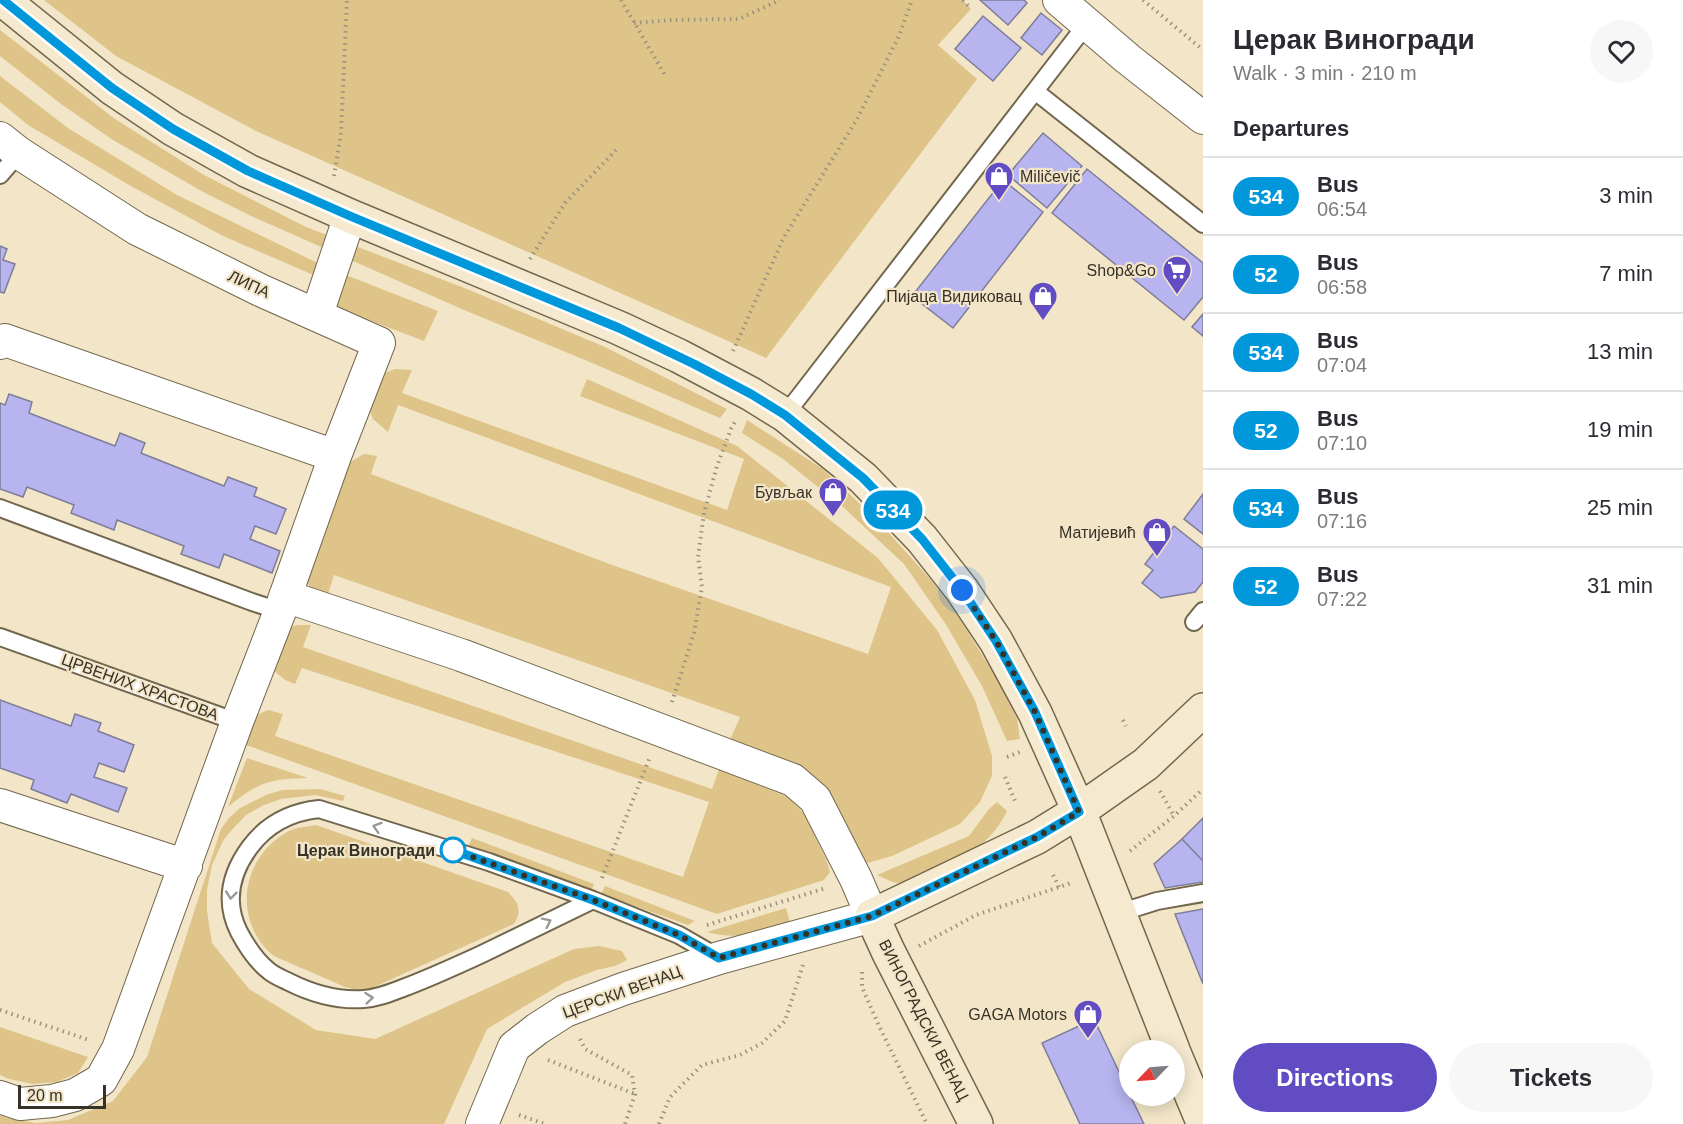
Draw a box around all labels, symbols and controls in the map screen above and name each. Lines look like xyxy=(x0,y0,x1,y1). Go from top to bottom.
button: heart xyxy=(1590,20,1653,83)
text: Церак Виногради xyxy=(1233,24,1475,55)
text: Walk · 3 min · 210 m xyxy=(1233,62,1417,84)
text: Departures xyxy=(1233,116,1349,141)
shop icon: Miličevič xyxy=(983,160,1015,202)
place label: Miličevič xyxy=(1020,168,1080,185)
text: Bus xyxy=(1317,172,1359,197)
text: 3 min xyxy=(1599,183,1653,208)
text: 534 xyxy=(1248,185,1284,208)
text: 06:54 xyxy=(1317,198,1367,220)
text: Bus xyxy=(1317,250,1359,275)
supermarket icon: Shop&Go xyxy=(1161,254,1193,296)
text: 7 min xyxy=(1599,261,1653,286)
place label: Shop&Go xyxy=(1087,262,1156,279)
text: 52 xyxy=(1254,263,1278,286)
street label: ЛИПА xyxy=(225,267,273,301)
text: 06:58 xyxy=(1317,276,1367,298)
shop icon: Пијаца Видиковац xyxy=(1027,280,1059,322)
place label: Пијаца Видиковац xyxy=(886,288,1022,305)
text: Bus xyxy=(1317,328,1359,353)
text: 13 min xyxy=(1587,339,1653,364)
text: 534 xyxy=(1248,341,1284,364)
text: 07:04 xyxy=(1317,354,1367,376)
text: Bus xyxy=(1317,406,1359,431)
text: 19 min xyxy=(1587,417,1653,442)
text: 52 xyxy=(1254,419,1278,442)
text: 07:10 xyxy=(1317,432,1367,454)
shop icon: Бувљак xyxy=(817,476,849,518)
place label: Бувљак xyxy=(755,484,813,501)
text: Bus xyxy=(1317,484,1359,509)
line badge: 534 xyxy=(858,490,928,530)
text: 25 min xyxy=(1587,495,1653,520)
text: 534 xyxy=(1248,497,1284,520)
text: 534 xyxy=(875,499,911,522)
text: 07:16 xyxy=(1317,510,1367,532)
shop icon: Матијевић xyxy=(1141,516,1173,558)
place label: Матијевић xyxy=(1059,524,1136,541)
text: Bus xyxy=(1317,562,1359,587)
text: 31 min xyxy=(1587,573,1653,598)
your location xyxy=(947,575,977,605)
text: 52 xyxy=(1254,575,1278,598)
text: 07:22 xyxy=(1317,588,1367,610)
street label: ЦРВЕНИХ ХРАСТОВА xyxy=(59,651,221,723)
one-way arrow xyxy=(373,822,383,834)
marker: Церак Виногради xyxy=(440,837,466,863)
place label: Церак Виногради xyxy=(297,842,435,859)
one-way arrow xyxy=(225,890,238,899)
one-way arrow xyxy=(540,918,551,930)
street label: ВИНОГРАДСКИ ВЕНАЦ xyxy=(876,937,972,1104)
street label: ЦЕРСКИ ВЕНАЦ xyxy=(560,963,684,1021)
one-way arrow xyxy=(364,992,373,1005)
shop icon: GAGA Motors xyxy=(1072,998,1104,1040)
place label: GAGA Motors xyxy=(968,1006,1067,1023)
north arrow xyxy=(1119,1040,1185,1106)
map controls xyxy=(1119,1040,1185,1106)
button: Directions xyxy=(1233,1043,1437,1112)
button: Tickets xyxy=(1449,1043,1653,1112)
scale bar xyxy=(18,1082,106,1110)
text: 20 m xyxy=(27,1087,63,1104)

